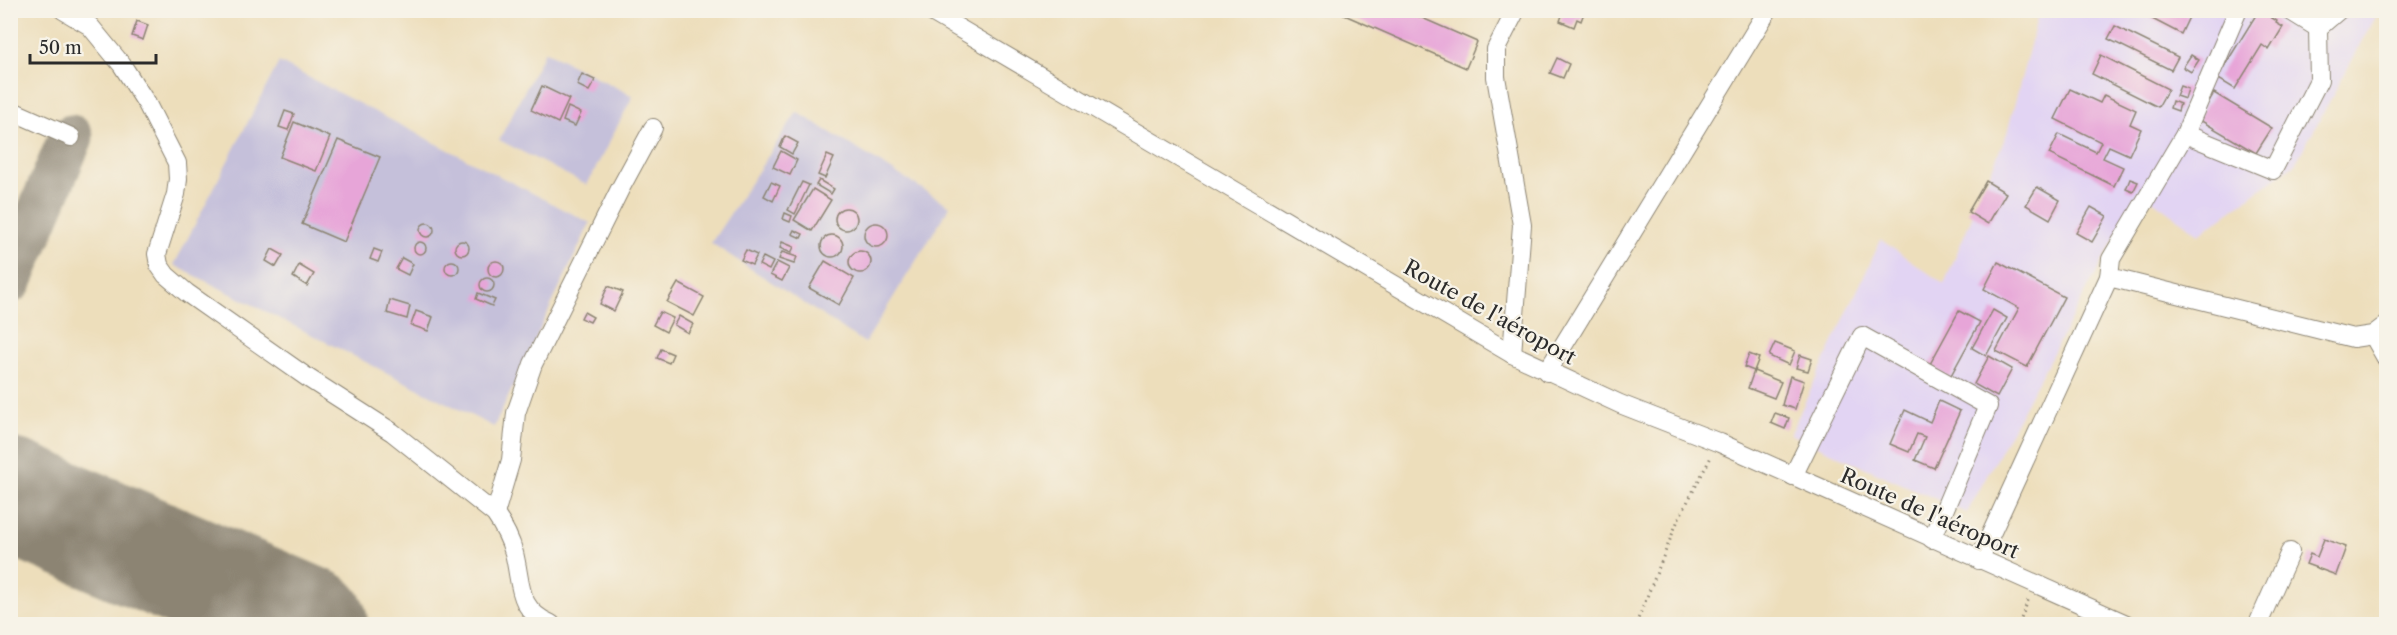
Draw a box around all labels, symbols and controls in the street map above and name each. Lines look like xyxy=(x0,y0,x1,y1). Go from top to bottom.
scale bar xyxy=(30,27,156,65)
text: 50 m xyxy=(39,37,82,59)
street label: Route de l'aéroport xyxy=(1400,254,1581,370)
street label: Route de l'aéroport xyxy=(1837,462,2024,564)

